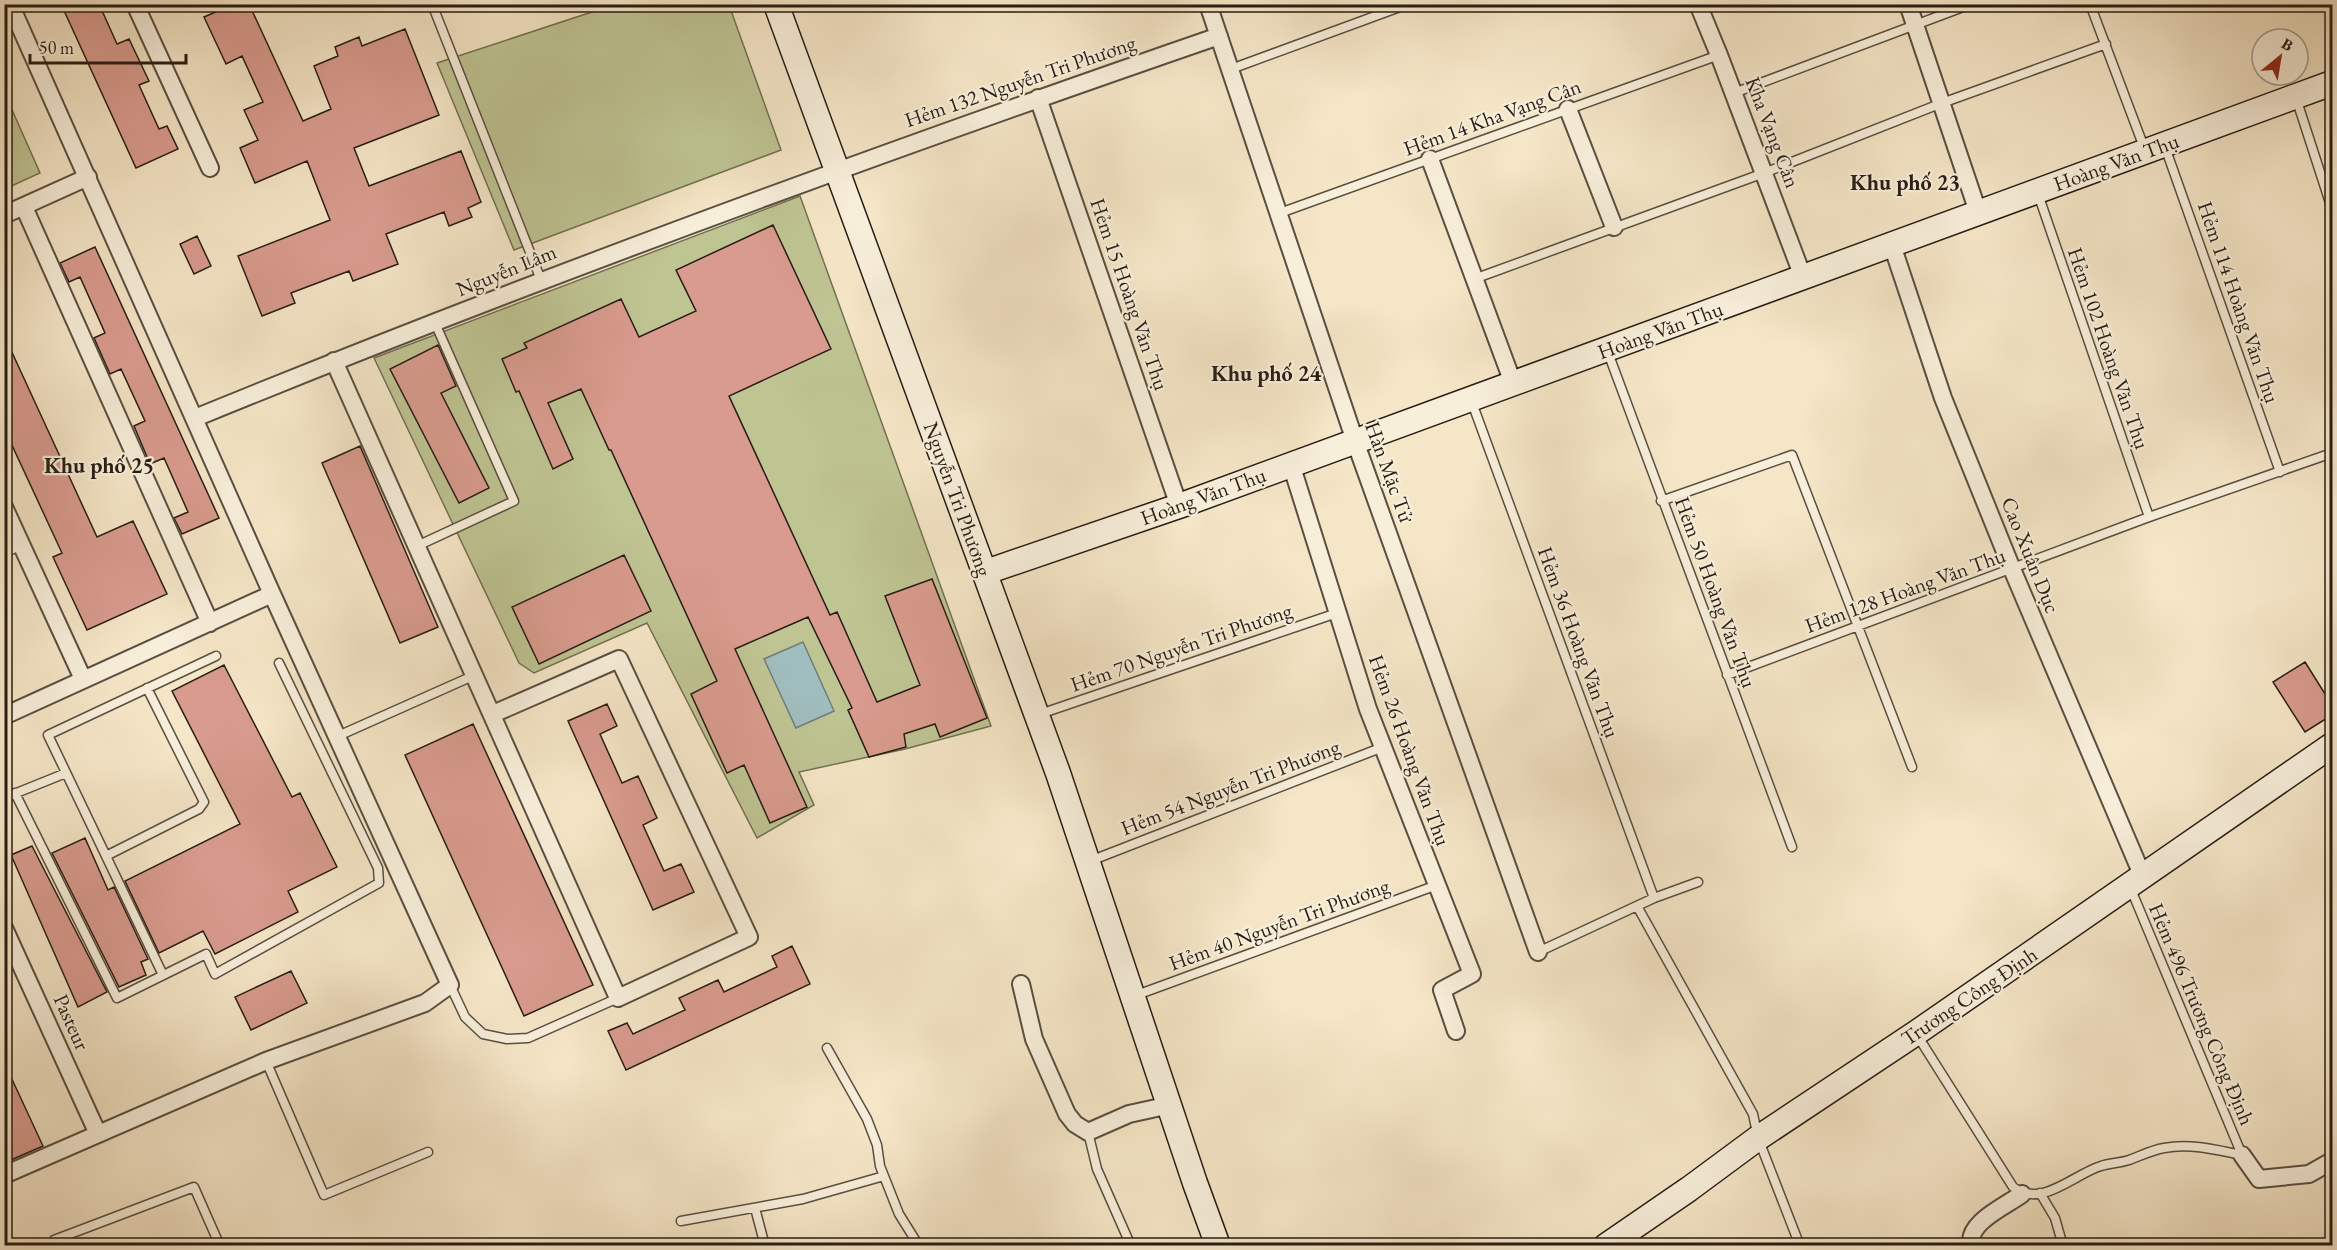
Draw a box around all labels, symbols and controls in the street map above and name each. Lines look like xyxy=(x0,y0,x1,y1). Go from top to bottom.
scale bar xyxy=(30,27,186,65)
north arrow xyxy=(2250,27,2310,87)
street label: Hẻm 132 Nguyễn Tri Phương xyxy=(901,28,1140,133)
text: B xyxy=(2278,33,2297,56)
text: 50 m xyxy=(39,36,74,59)
street label: Hẻm 14 Kha Vạng Cân xyxy=(1400,72,1584,162)
street label: Kha Vạng Cân xyxy=(1739,73,1807,191)
street label: Hoàng Văn Thụ xyxy=(2050,127,2182,197)
district label: Khu phố 23 xyxy=(1850,168,1960,197)
street label: Hẻm 15 Hoàng Văn Thụ xyxy=(1084,194,1176,394)
street label: Hẻm 114 Hoàng Văn Thụ xyxy=(2192,198,2286,406)
street label: Nguyễn Lâm xyxy=(452,238,560,302)
street label: Hẻm 102 Hoàng Văn Thụ xyxy=(2062,244,2156,452)
street label: Hoàng Văn Thụ xyxy=(1594,295,1726,365)
district label: Khu phố 24 xyxy=(1211,359,1321,388)
street label: Nguyễn Tri Phương xyxy=(918,418,999,581)
street label: Hàn Mặc Tử xyxy=(1359,418,1421,527)
district label: Khu phố 25 xyxy=(44,451,154,480)
street label: Hoàng Văn Thụ xyxy=(1137,461,1269,531)
street label: Hẻm 50 Hoàng Văn Thụ xyxy=(1669,493,1763,691)
street label: Cao Xuân Dục xyxy=(1995,493,2067,617)
street label: Hẻm 128 Hoàng Văn Thụ xyxy=(1801,541,2009,639)
street label: Hẻm 36 Hoàng Văn Thụ xyxy=(1532,543,1626,741)
street label: Hẻm 70 Nguyễn Tri Phương xyxy=(1067,596,1296,698)
street label: Hẻm 26 Hoàng Văn Thụ xyxy=(1363,651,1457,849)
street label: Hẻm 54 Nguyễn Tri Phương xyxy=(1117,732,1344,841)
street label: Hẻm 40 Nguyễn Tri Phương xyxy=(1165,871,1394,976)
street label: Hẻm 496 Trương Công Định xyxy=(2143,899,2261,1129)
street label: Trương Công Định xyxy=(1896,940,2042,1051)
street label: Pasteur xyxy=(48,990,96,1054)

